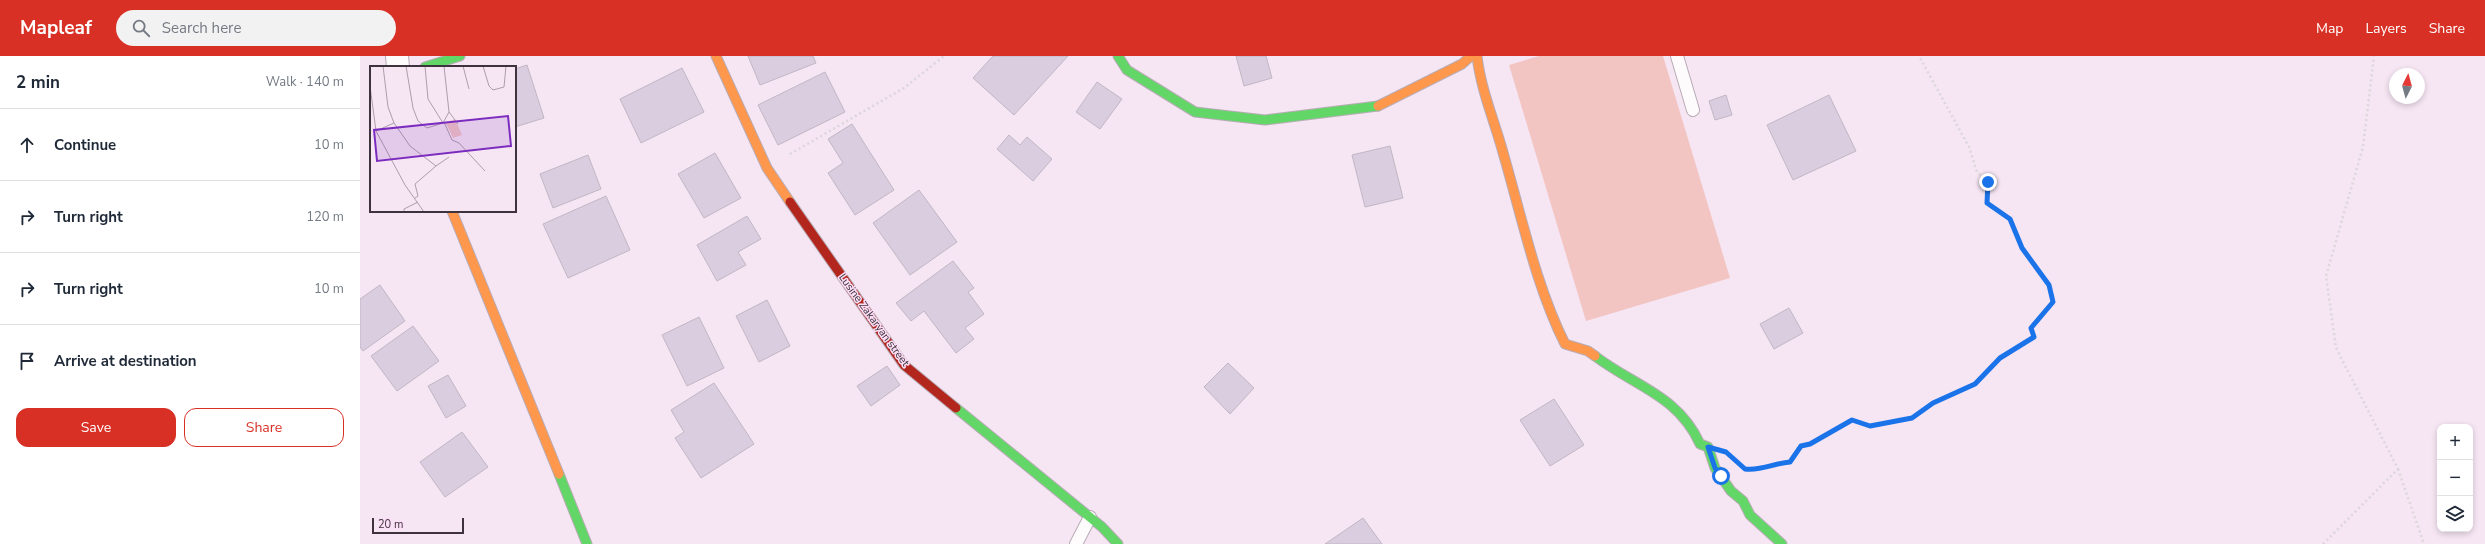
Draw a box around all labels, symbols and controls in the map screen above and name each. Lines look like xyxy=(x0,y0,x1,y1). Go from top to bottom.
search box xyxy=(116,10,396,46)
text: Mapleaf xyxy=(20,15,92,41)
icon: search xyxy=(130,17,152,39)
text: Search here xyxy=(162,18,241,38)
text: Map xyxy=(2316,19,2343,38)
text: Layers xyxy=(2365,19,2407,38)
text: Share xyxy=(2429,19,2465,38)
inset map xyxy=(370,66,516,212)
north arrow xyxy=(2389,68,2425,104)
text: 2 min xyxy=(16,71,60,94)
text: Walk · 140 m xyxy=(266,73,344,91)
icon: ahead xyxy=(16,134,38,156)
text: Continue xyxy=(54,135,116,155)
text: 10 m xyxy=(314,136,344,154)
route end xyxy=(1979,173,1997,191)
icon: right xyxy=(16,206,38,228)
text: Turn right xyxy=(54,207,123,227)
text: 120 m xyxy=(306,208,344,226)
street label: Lusine Zakaryan street xyxy=(835,270,913,370)
icon: right xyxy=(16,278,38,300)
text: Turn right xyxy=(54,279,123,299)
text: 10 m xyxy=(314,280,344,298)
icon: arrive xyxy=(16,350,38,372)
text: Arrive at destination xyxy=(54,351,197,371)
button: Save xyxy=(16,408,176,447)
button: Share xyxy=(184,408,344,447)
map controls xyxy=(2437,424,2473,532)
button: + xyxy=(2437,424,2473,460)
button: − xyxy=(2437,460,2473,496)
route start xyxy=(1712,467,1730,485)
button: layers xyxy=(2437,496,2473,532)
scale bar xyxy=(372,516,464,535)
text: 20 m xyxy=(378,517,403,532)

